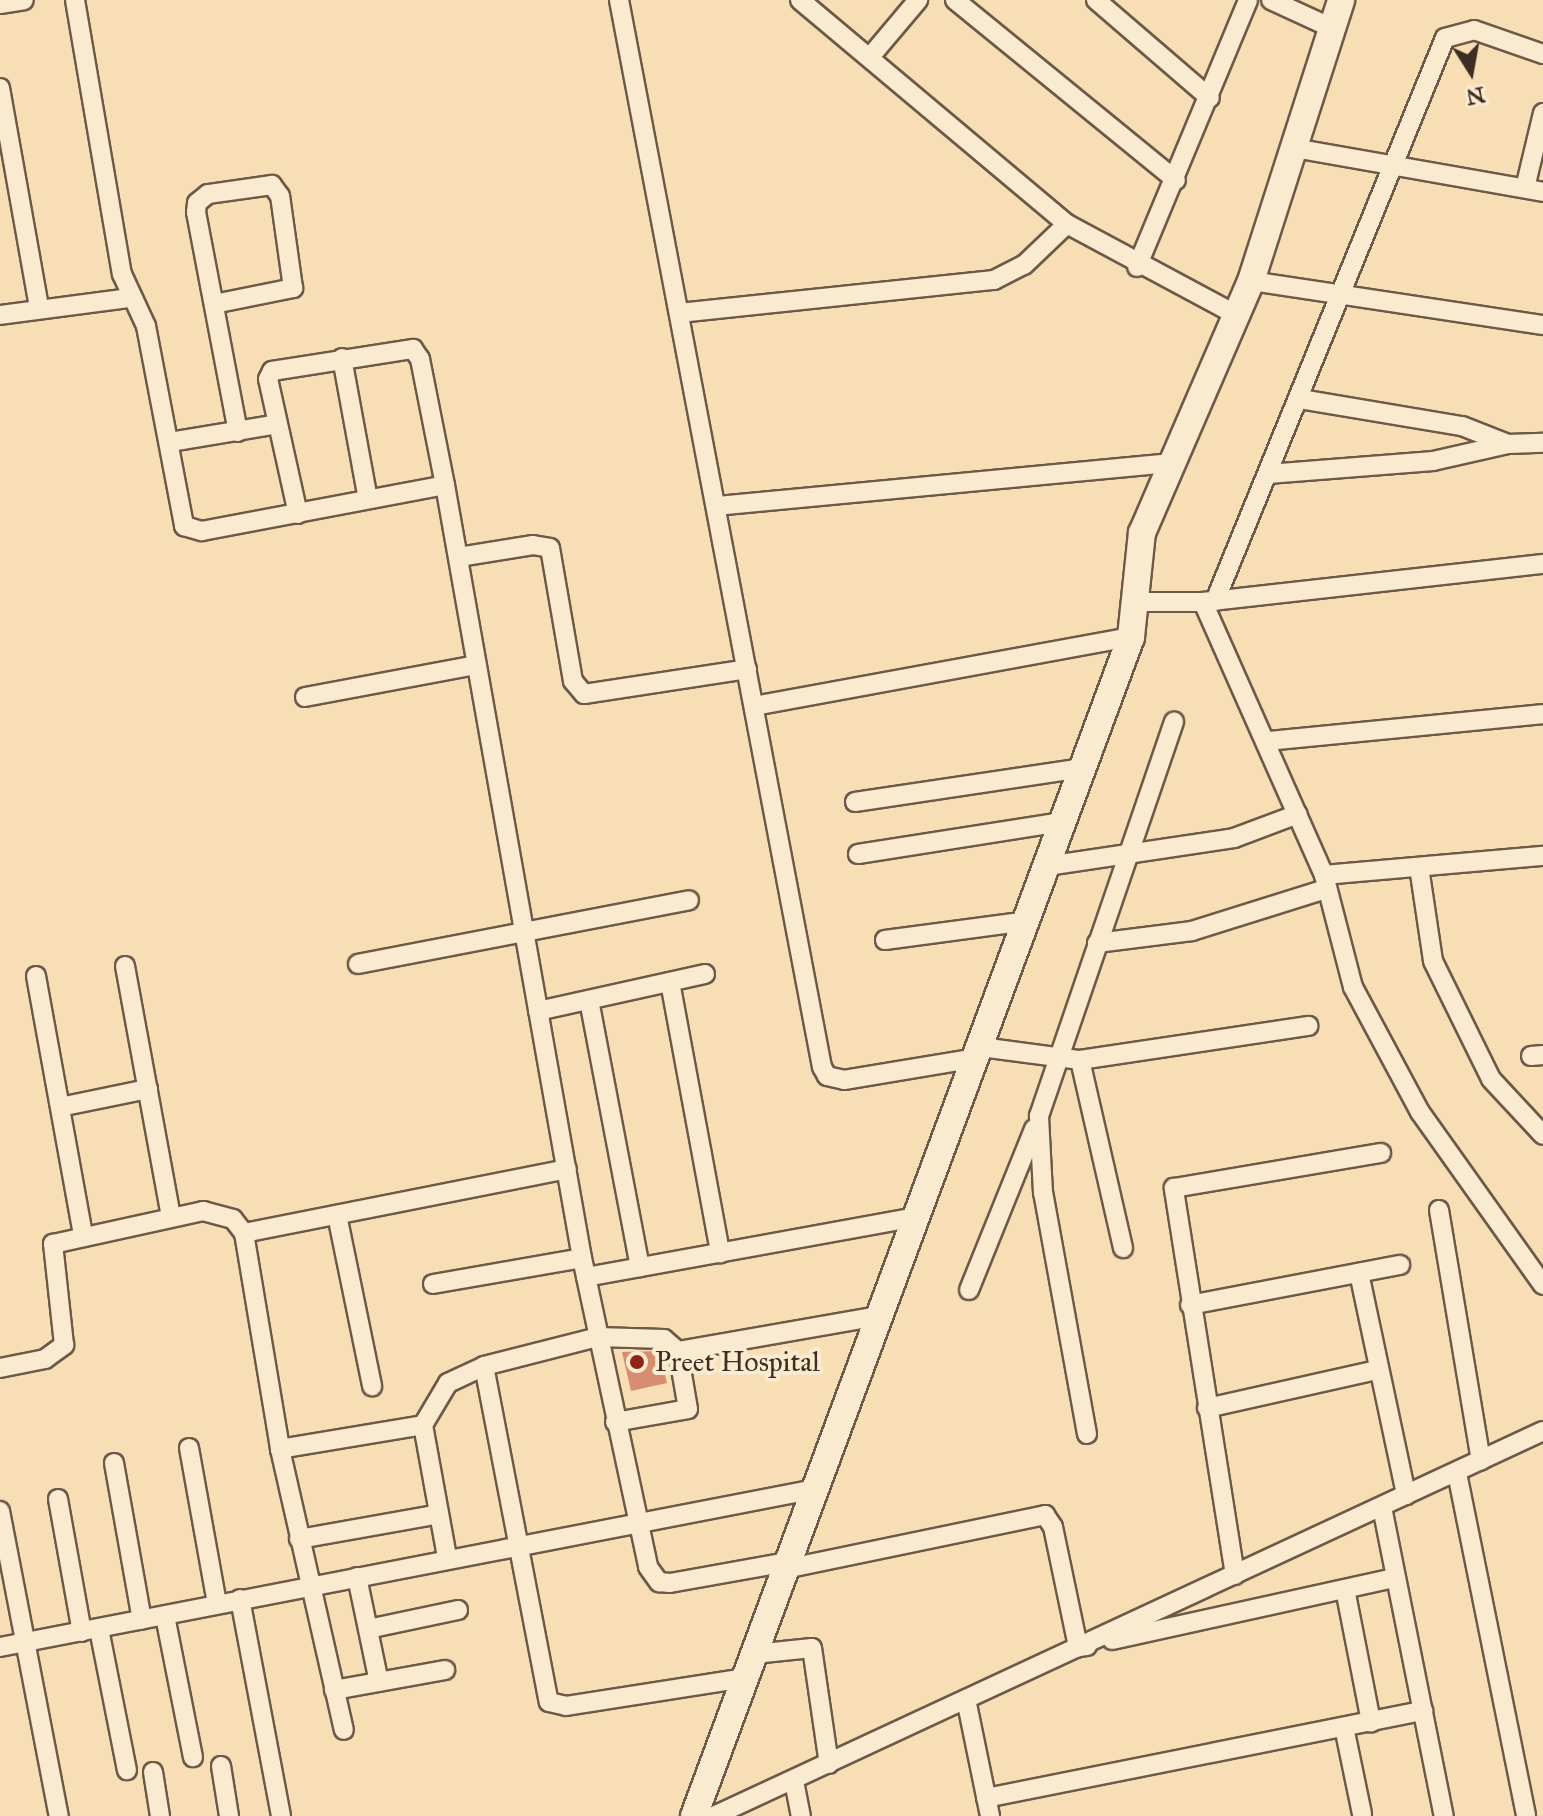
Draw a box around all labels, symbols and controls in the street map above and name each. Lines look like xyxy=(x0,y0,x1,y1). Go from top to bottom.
north arrow xyxy=(1431,32,1511,112)
text: N xyxy=(1464,81,1487,111)
place label: Preet Hospital xyxy=(655,1345,820,1379)
marker: Preet Hospital xyxy=(626,1351,648,1373)

